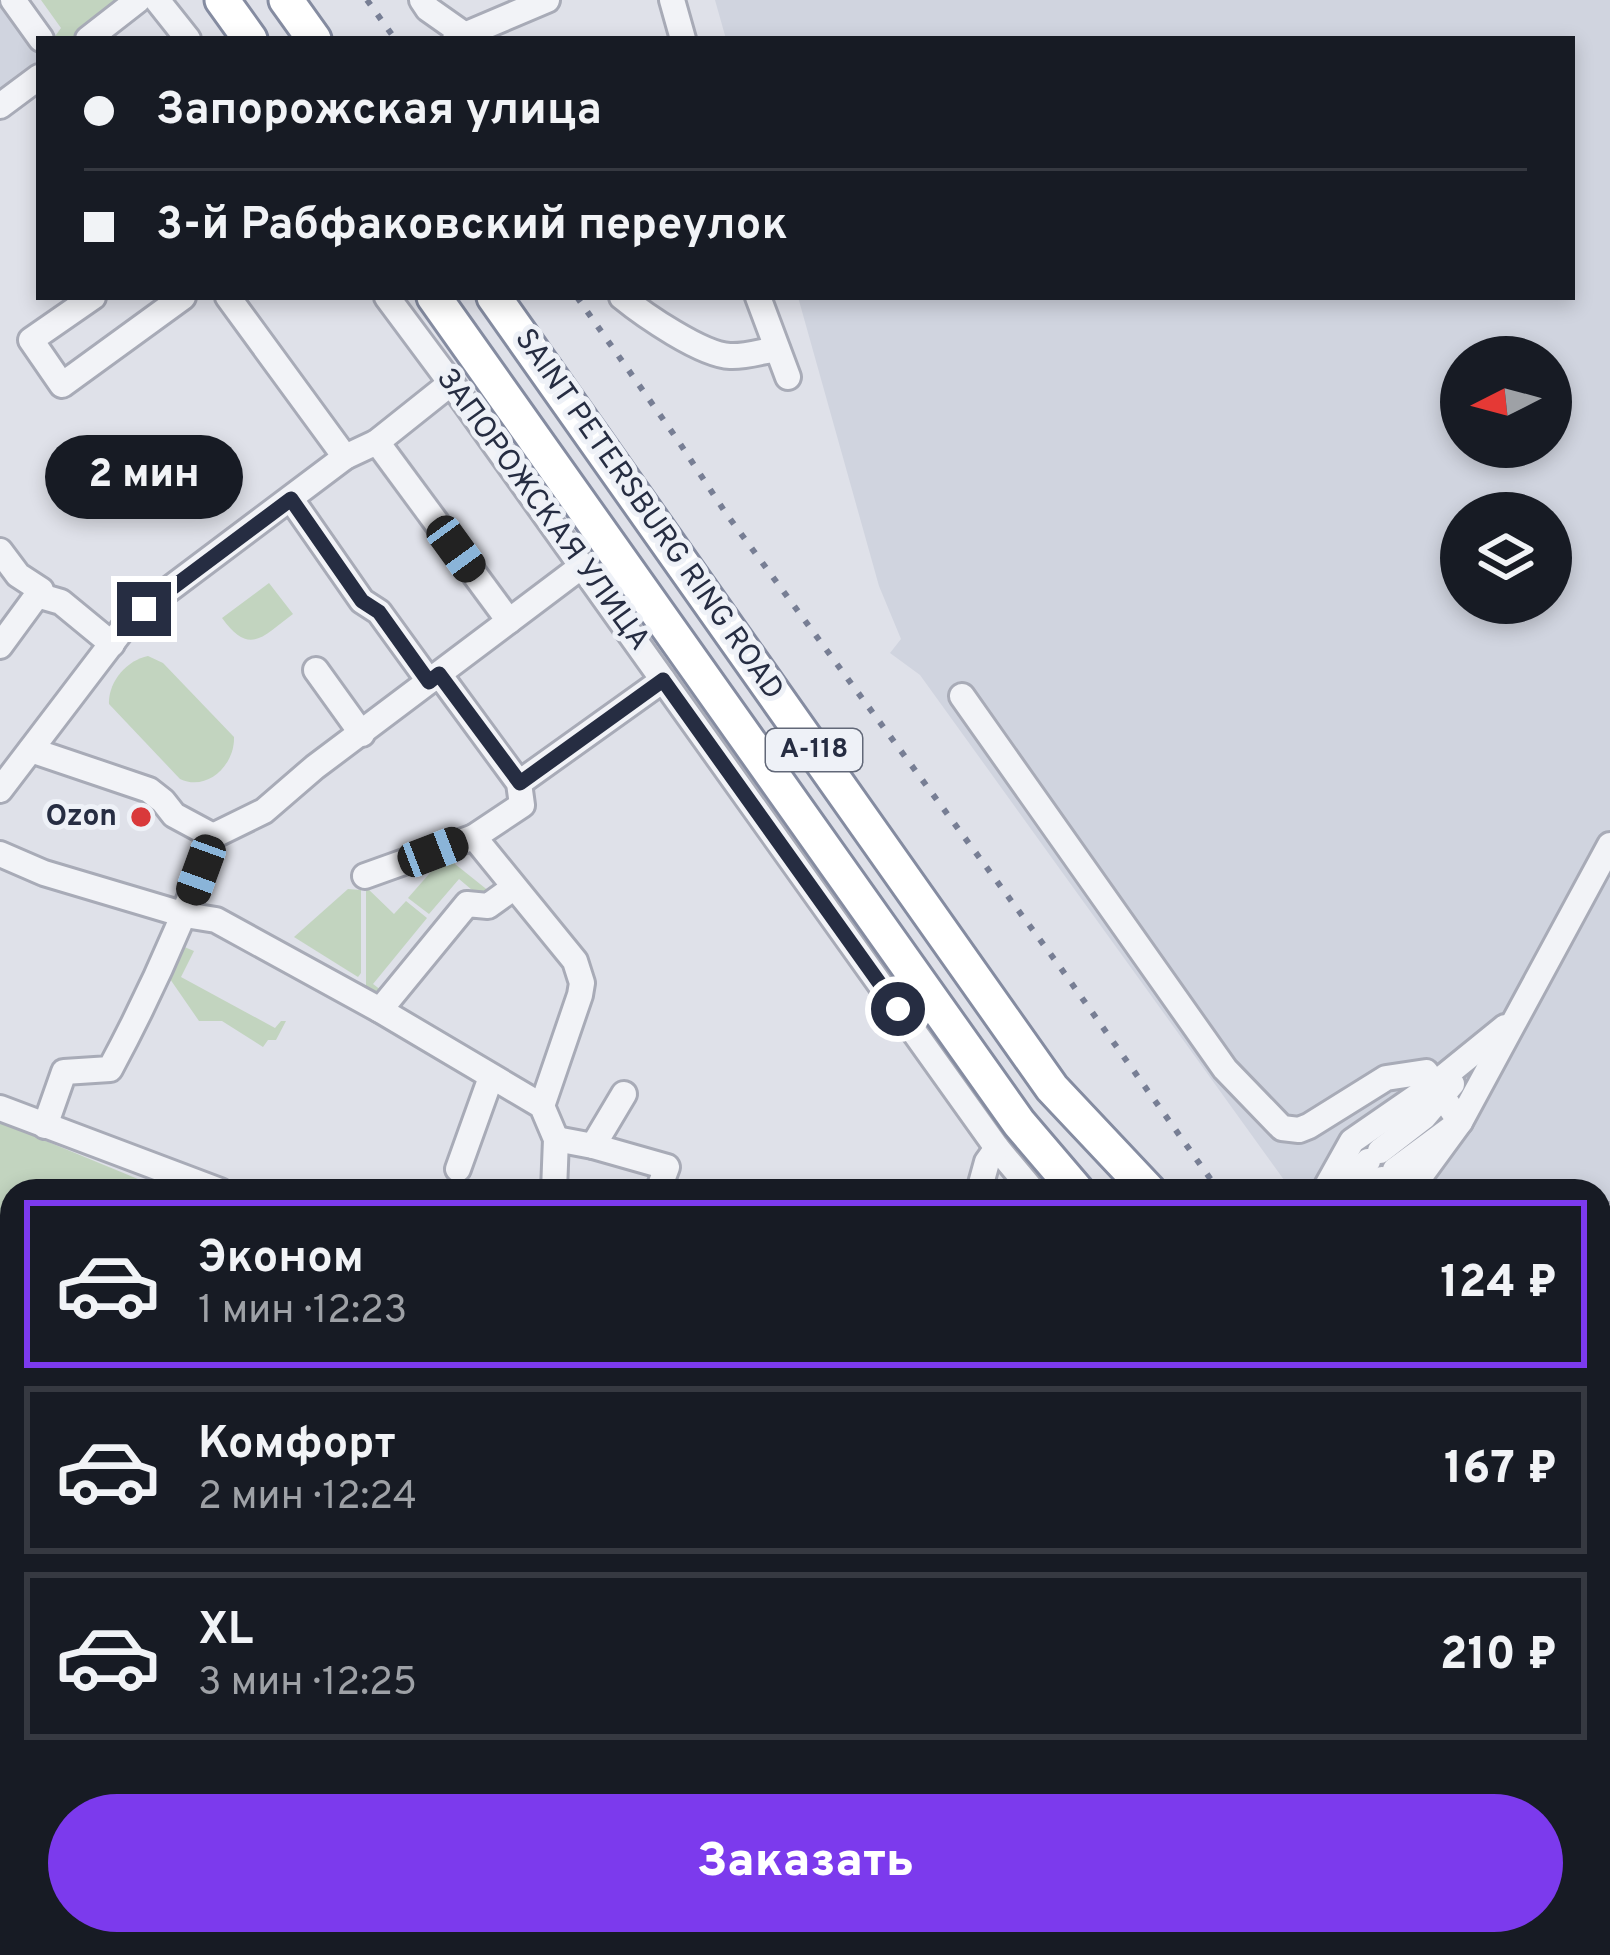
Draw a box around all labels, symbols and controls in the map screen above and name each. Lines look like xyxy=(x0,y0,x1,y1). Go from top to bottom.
text: Запорожская улица xyxy=(156,83,602,140)
text: 3-й Рабфаковский переулок xyxy=(156,198,788,255)
street label: SAINT PETERSBURG RING ROAD xyxy=(505,322,791,708)
north arrow xyxy=(1440,336,1572,468)
map controls xyxy=(1440,336,1572,624)
street label: ЗАПОРОЖСКАЯ УЛИЦА xyxy=(427,362,657,658)
callout: 2 мин xyxy=(45,435,243,519)
text: 2 мин xyxy=(89,452,199,501)
button: layers xyxy=(1440,492,1572,624)
car xyxy=(420,509,492,589)
route end xyxy=(117,582,171,636)
road number: А-118 xyxy=(766,729,862,771)
place label: Ozon xyxy=(45,799,117,836)
marker: Ozon xyxy=(128,804,154,830)
car xyxy=(393,822,473,882)
car xyxy=(172,830,230,910)
route start xyxy=(871,982,925,1036)
icon: car xyxy=(54,1230,162,1338)
text: Эконом xyxy=(198,1231,364,1288)
text: 124 ₽ xyxy=(1440,1256,1557,1313)
text: 1 мин · 12:23 xyxy=(198,1288,407,1337)
icon: car xyxy=(54,1416,162,1524)
text: Комфорт xyxy=(198,1417,396,1474)
text: 167 ₽ xyxy=(1444,1442,1557,1499)
text: 2 мин · 12:24 xyxy=(198,1474,417,1523)
icon: car xyxy=(54,1602,162,1710)
text: XL xyxy=(198,1603,253,1660)
text: 210 ₽ xyxy=(1440,1628,1557,1685)
text: 3 мин · 12:25 xyxy=(198,1660,417,1709)
button: Заказать xyxy=(48,1794,1563,1932)

